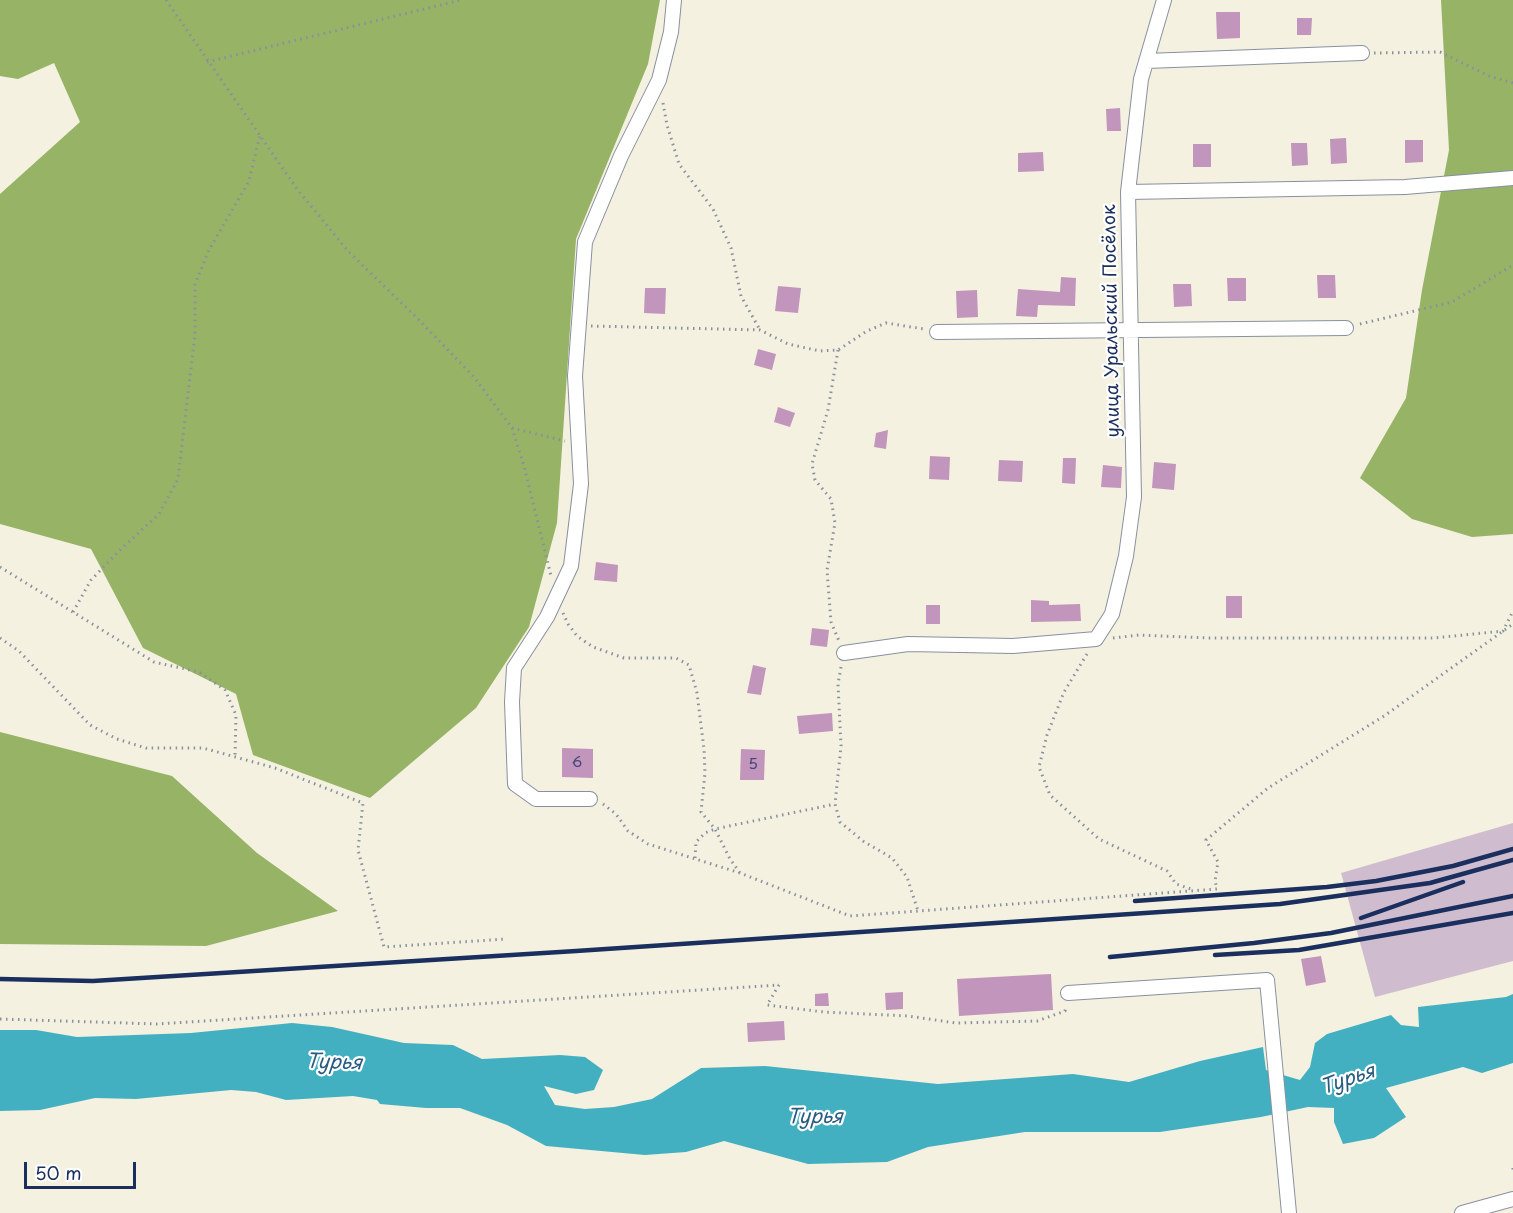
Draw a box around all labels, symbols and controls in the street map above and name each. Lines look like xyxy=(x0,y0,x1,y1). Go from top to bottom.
street label: улица Уральский Посёлок xyxy=(1099,204,1125,438)
house number: 6 xyxy=(572,754,582,772)
house number: 5 xyxy=(748,756,758,774)
water label: Турья xyxy=(305,1050,363,1076)
water label: Турья xyxy=(1318,1060,1378,1100)
water label: Турья xyxy=(787,1105,843,1129)
scale bar xyxy=(27,1150,140,1188)
text: 50 m xyxy=(35,1159,82,1186)

